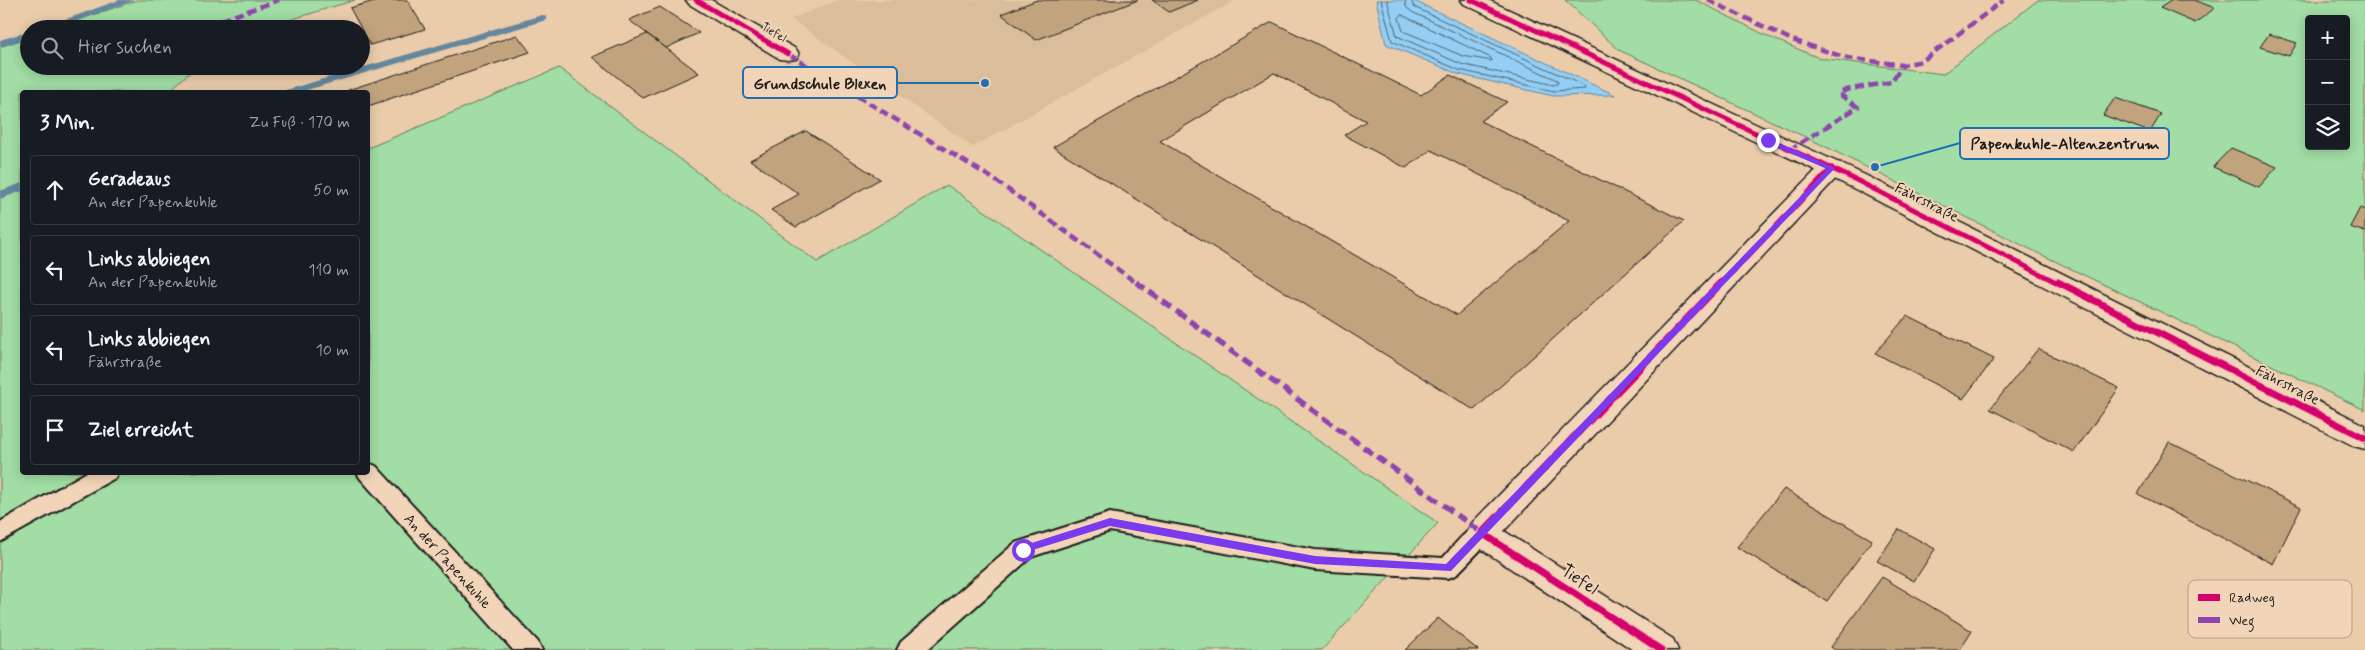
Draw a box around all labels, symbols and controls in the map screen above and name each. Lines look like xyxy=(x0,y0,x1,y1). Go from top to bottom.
map controls xyxy=(2305,15,2350,150)
button: + xyxy=(2305,15,2350,60)
street label: Tiefel xyxy=(758,19,789,46)
search box xyxy=(20,20,370,75)
icon: search xyxy=(38,34,66,62)
text: Hier suchen xyxy=(78,35,172,60)
button: − xyxy=(2305,60,2350,105)
callout: Grundschule Blexen xyxy=(743,67,897,98)
text: Grundschule Blexen xyxy=(754,74,886,95)
button: layers xyxy=(2305,105,2350,150)
text: 3 Min. xyxy=(40,109,95,137)
text: Zu Fuß · 170 m xyxy=(249,112,350,133)
callout: Papenkuhle-Altenzentrum xyxy=(1960,128,2169,159)
route end xyxy=(1757,129,1780,152)
text: Papenkuhle-Altenzentrum xyxy=(1970,134,2160,155)
text: Geradeaus xyxy=(88,167,170,192)
icon: ahead xyxy=(41,176,69,204)
street label: Fährstraße xyxy=(1891,178,1962,228)
text: 50 m xyxy=(313,180,349,201)
text: An der Papenkuhle xyxy=(88,192,218,213)
text: Links abbiegen xyxy=(88,247,210,272)
icon: left xyxy=(41,256,69,284)
text: 110 m xyxy=(308,260,349,281)
text: An der Papenkuhle xyxy=(88,272,218,293)
text: Links abbiegen xyxy=(88,327,210,352)
icon: left xyxy=(41,336,69,364)
text: 10 m xyxy=(316,340,349,361)
text: Fährstraße xyxy=(88,352,162,373)
street label: Fährstraße xyxy=(2252,361,2323,411)
icon: arrive xyxy=(41,416,69,444)
text: Ziel erreicht xyxy=(88,418,193,443)
street label: An der Papenkuhle xyxy=(399,510,495,614)
route start xyxy=(1012,539,1035,562)
street label: Tiefel xyxy=(1556,559,1603,601)
legend xyxy=(2188,580,2352,638)
text: Radweg xyxy=(2229,589,2275,607)
text: Weg xyxy=(2229,612,2255,632)

